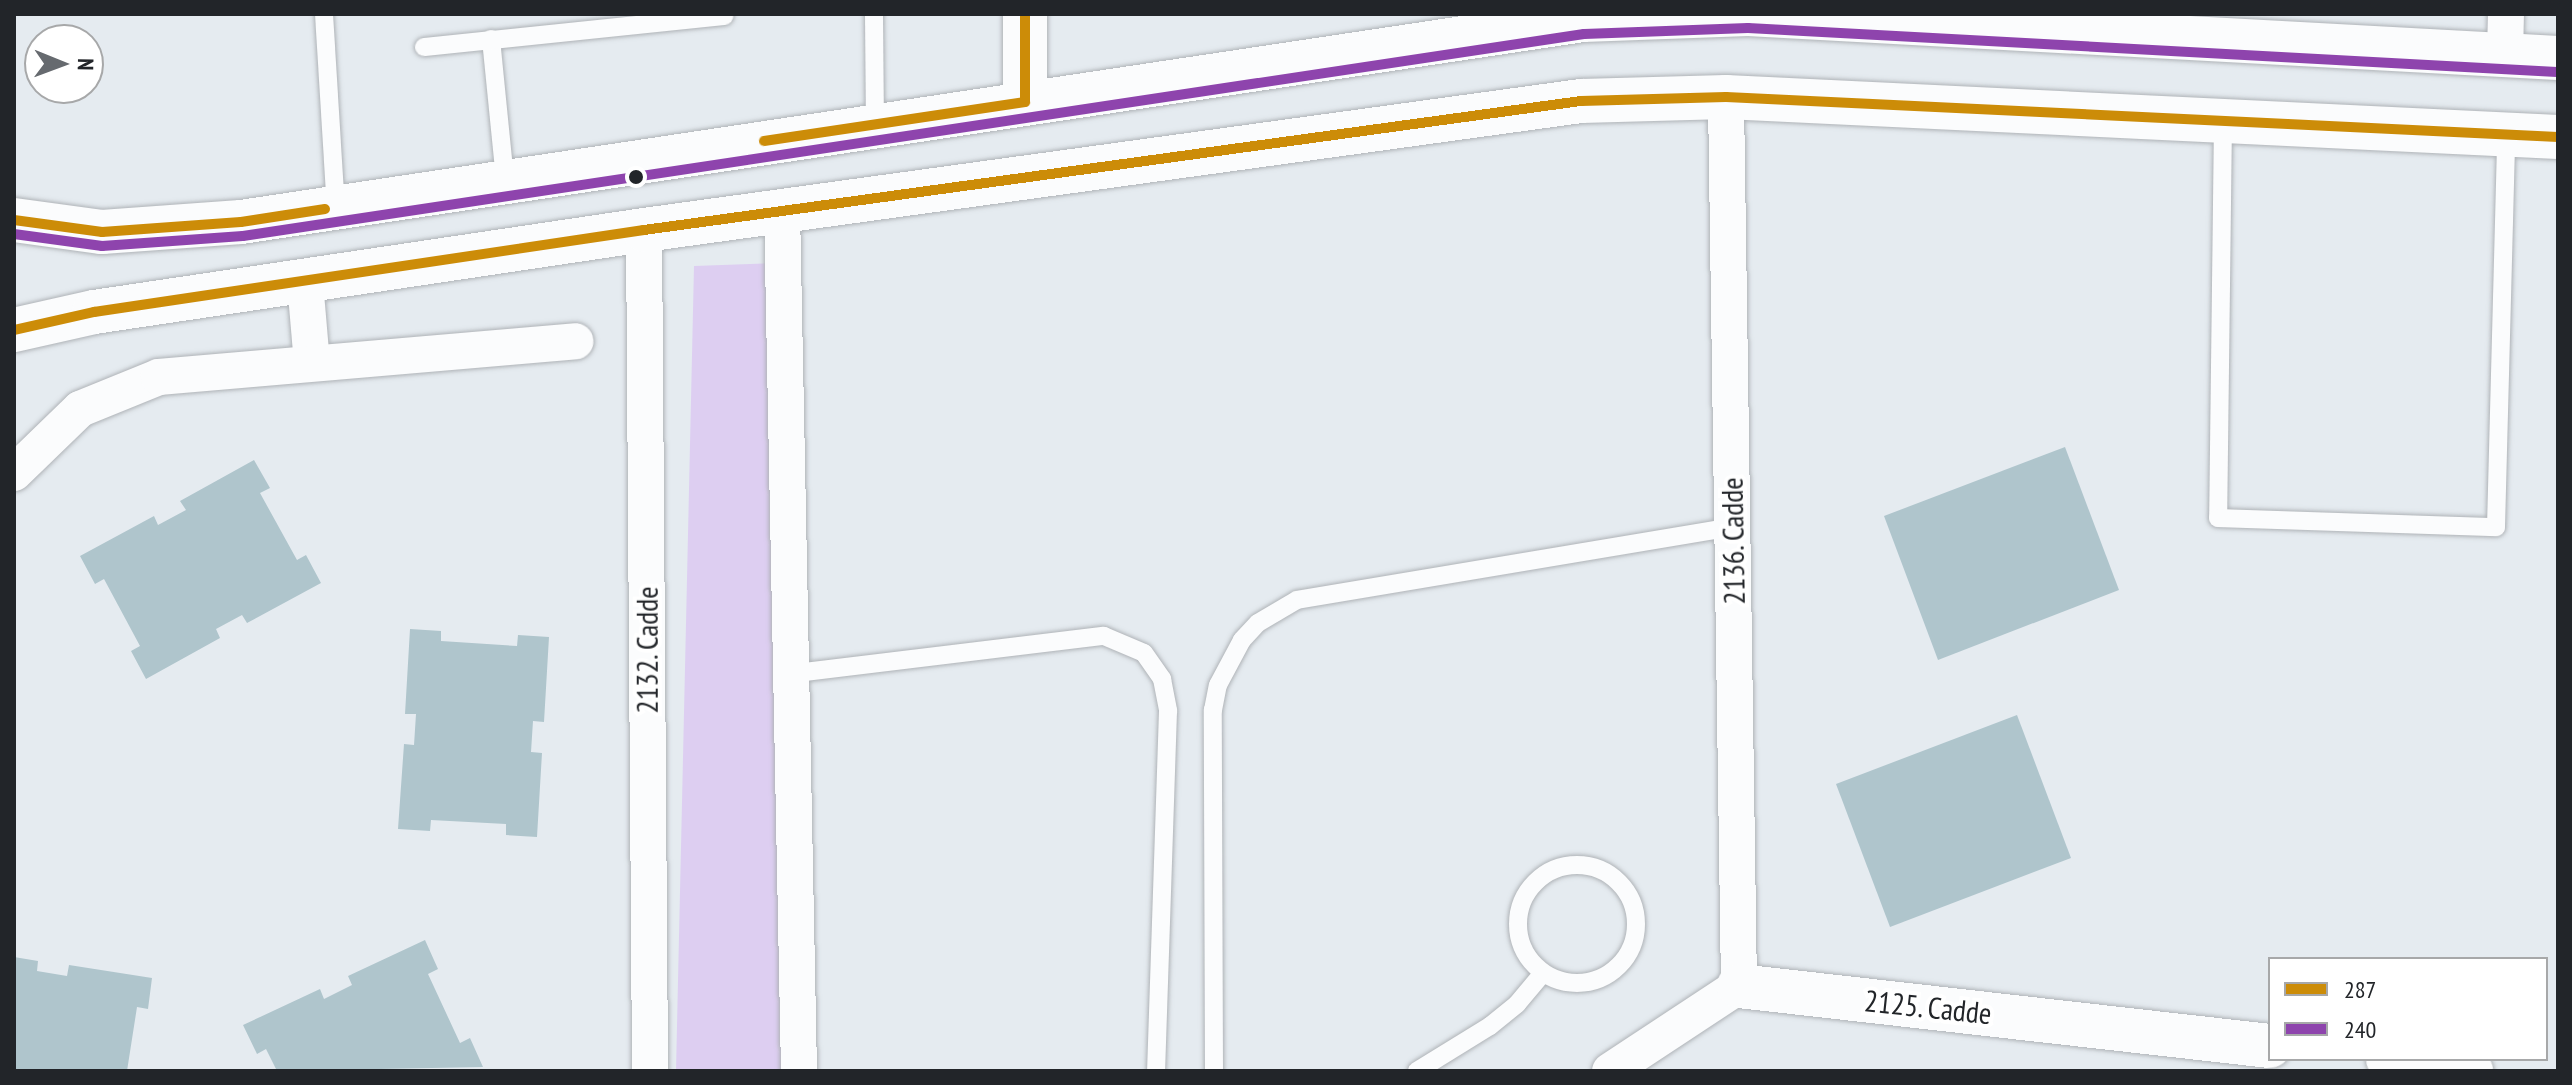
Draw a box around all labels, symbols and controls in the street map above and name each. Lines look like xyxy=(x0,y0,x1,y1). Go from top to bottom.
north arrow xyxy=(24,24,104,104)
text: N xyxy=(72,58,100,71)
unlabelled marker xyxy=(628,169,644,185)
street label: 2136. Cadde xyxy=(1714,476,1752,606)
street label: 2132. Cadde xyxy=(629,585,665,715)
legend xyxy=(2268,957,2548,1061)
text: 287 xyxy=(2344,974,2376,1005)
street label: 2125. Cadde xyxy=(1862,982,1994,1032)
text: 240 xyxy=(2344,1014,2376,1045)

